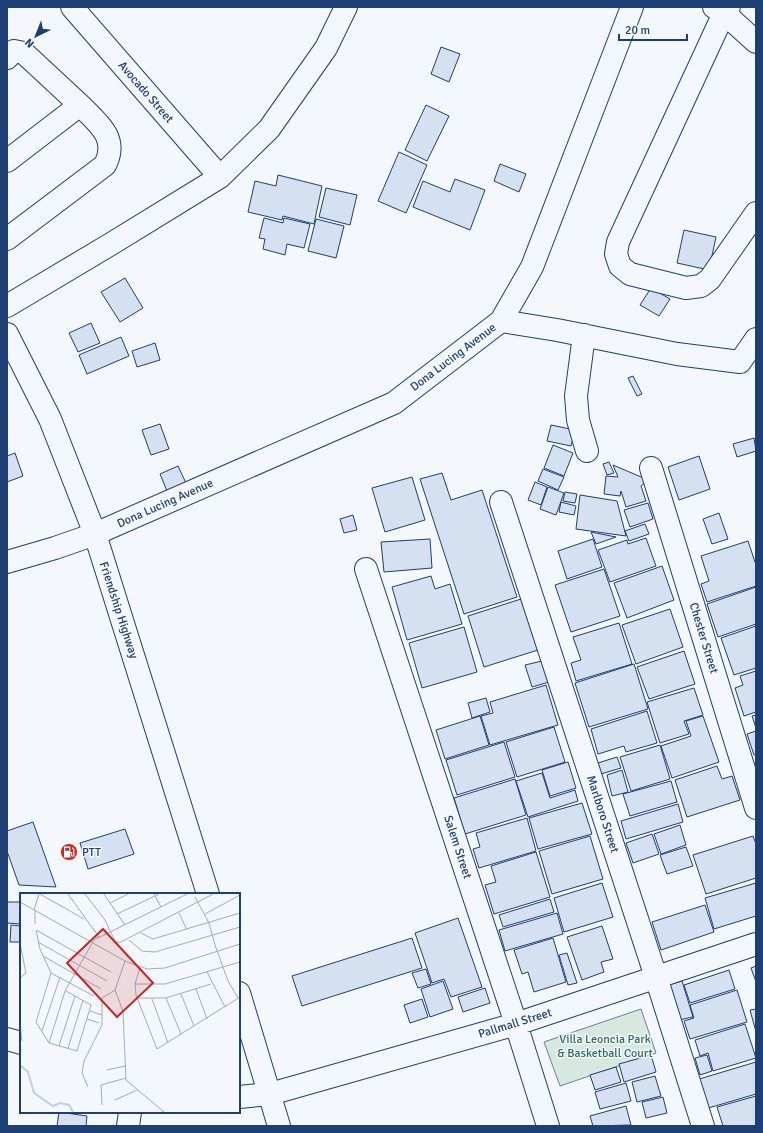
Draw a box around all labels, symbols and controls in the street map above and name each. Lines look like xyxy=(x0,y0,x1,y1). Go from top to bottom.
north arrow xyxy=(16,16,56,56)
scale bar xyxy=(619,16,687,42)
text: 20 m xyxy=(625,23,650,38)
text: N xyxy=(22,36,37,50)
street label: Avocado Street xyxy=(115,58,177,126)
street label: Dona Lucing Avenue xyxy=(407,320,499,395)
street label: Dona Lucing Avenue xyxy=(115,475,216,531)
street label: Friendship Highway xyxy=(96,560,141,661)
street label: Chester Street xyxy=(686,601,721,675)
street label: Marlboro Street xyxy=(583,773,622,855)
street label: Salem Street xyxy=(440,814,475,881)
fuel station icon: PTT xyxy=(59,842,79,862)
place label: PTT xyxy=(82,845,101,860)
inset map xyxy=(20,893,240,1113)
street label: Pallmall Street xyxy=(477,1005,554,1042)
park label: Villa Leoncia Park & Basketball Court xyxy=(557,1032,653,1061)

